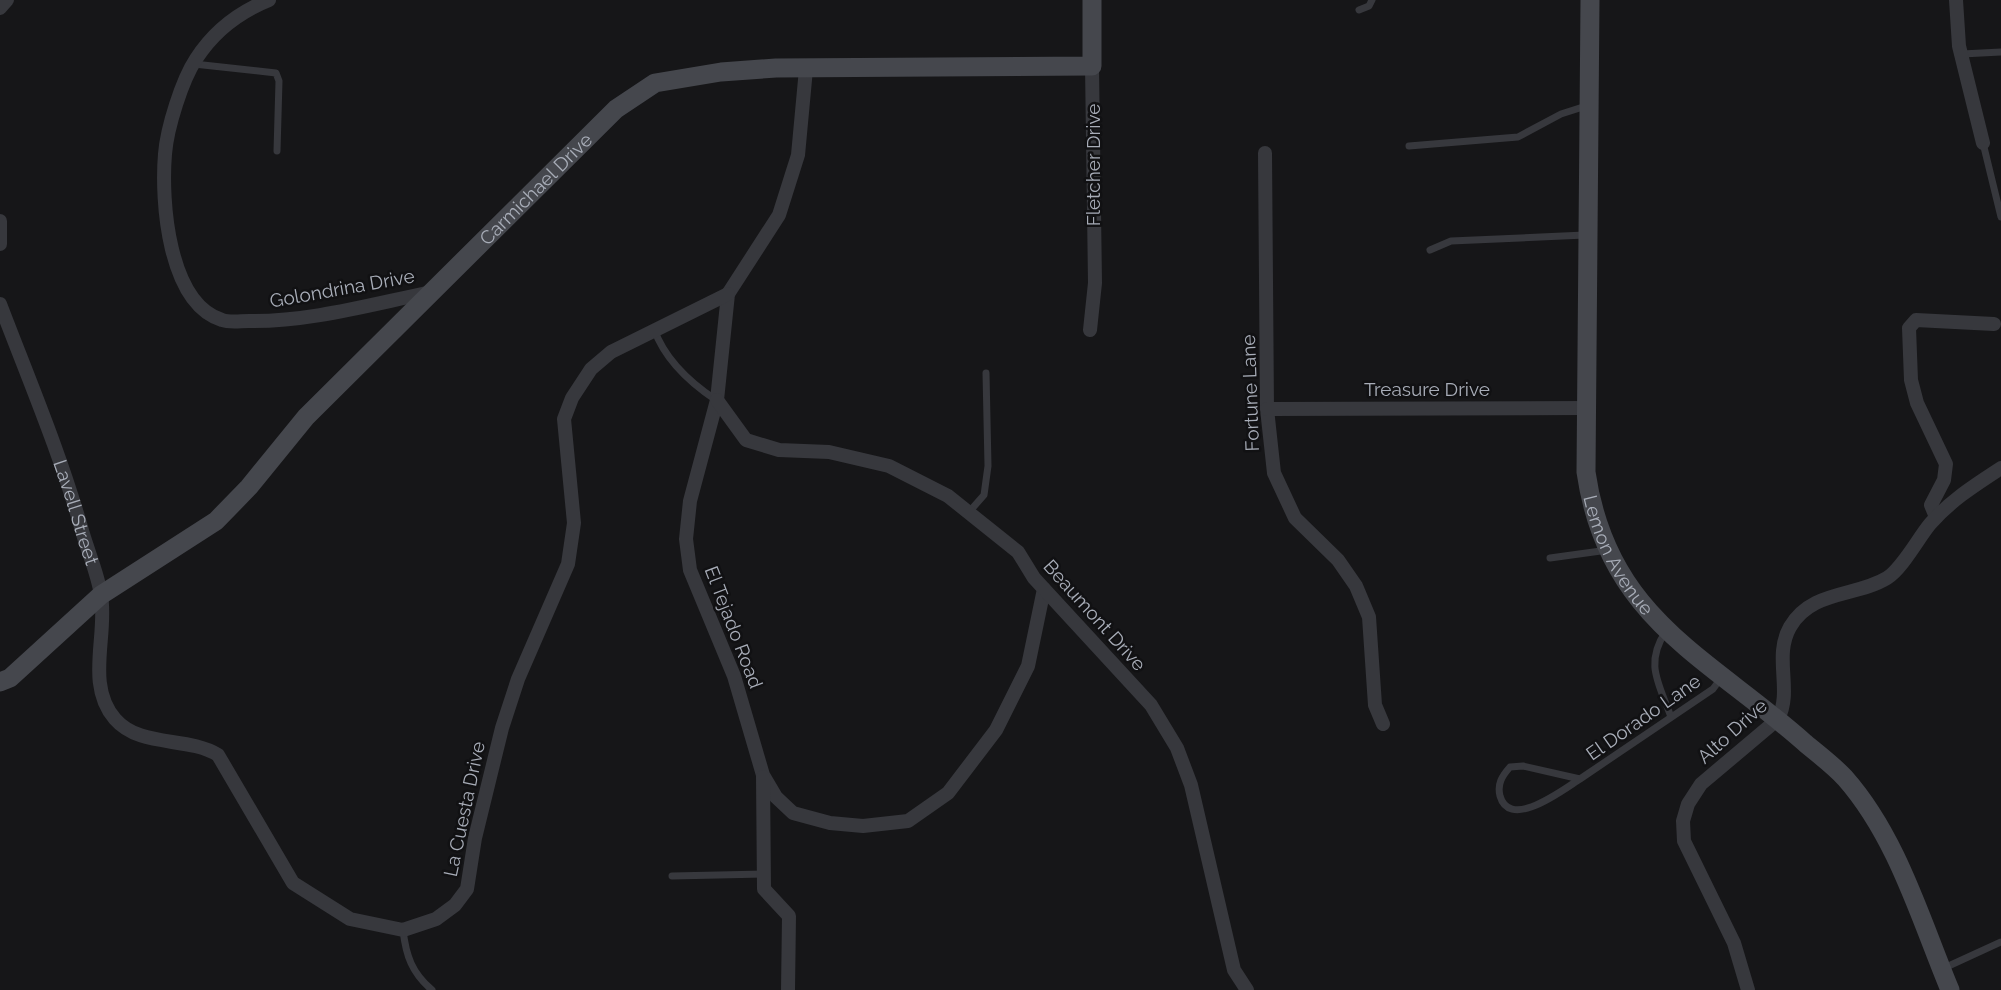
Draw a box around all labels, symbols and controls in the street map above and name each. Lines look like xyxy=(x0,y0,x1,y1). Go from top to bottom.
street label: Fletcher Drive xyxy=(1082,104,1104,226)
street label: Carmichael Drive xyxy=(475,128,596,249)
street label: Golondrina Drive xyxy=(268,264,416,312)
street label: Fortune Lane xyxy=(1237,334,1263,452)
street label: Treasure Drive xyxy=(1364,378,1490,400)
street label: Lavell Street xyxy=(49,457,104,569)
street label: Lemon Avenue xyxy=(1579,493,1658,619)
street label: Beaumont Drive xyxy=(1039,555,1151,675)
street label: El Tejado Road xyxy=(701,563,767,691)
street label: El Dorado Lane xyxy=(1582,669,1704,765)
street label: Alto Drive xyxy=(1693,694,1771,768)
street label: La Cuesta Drive xyxy=(439,739,489,879)

